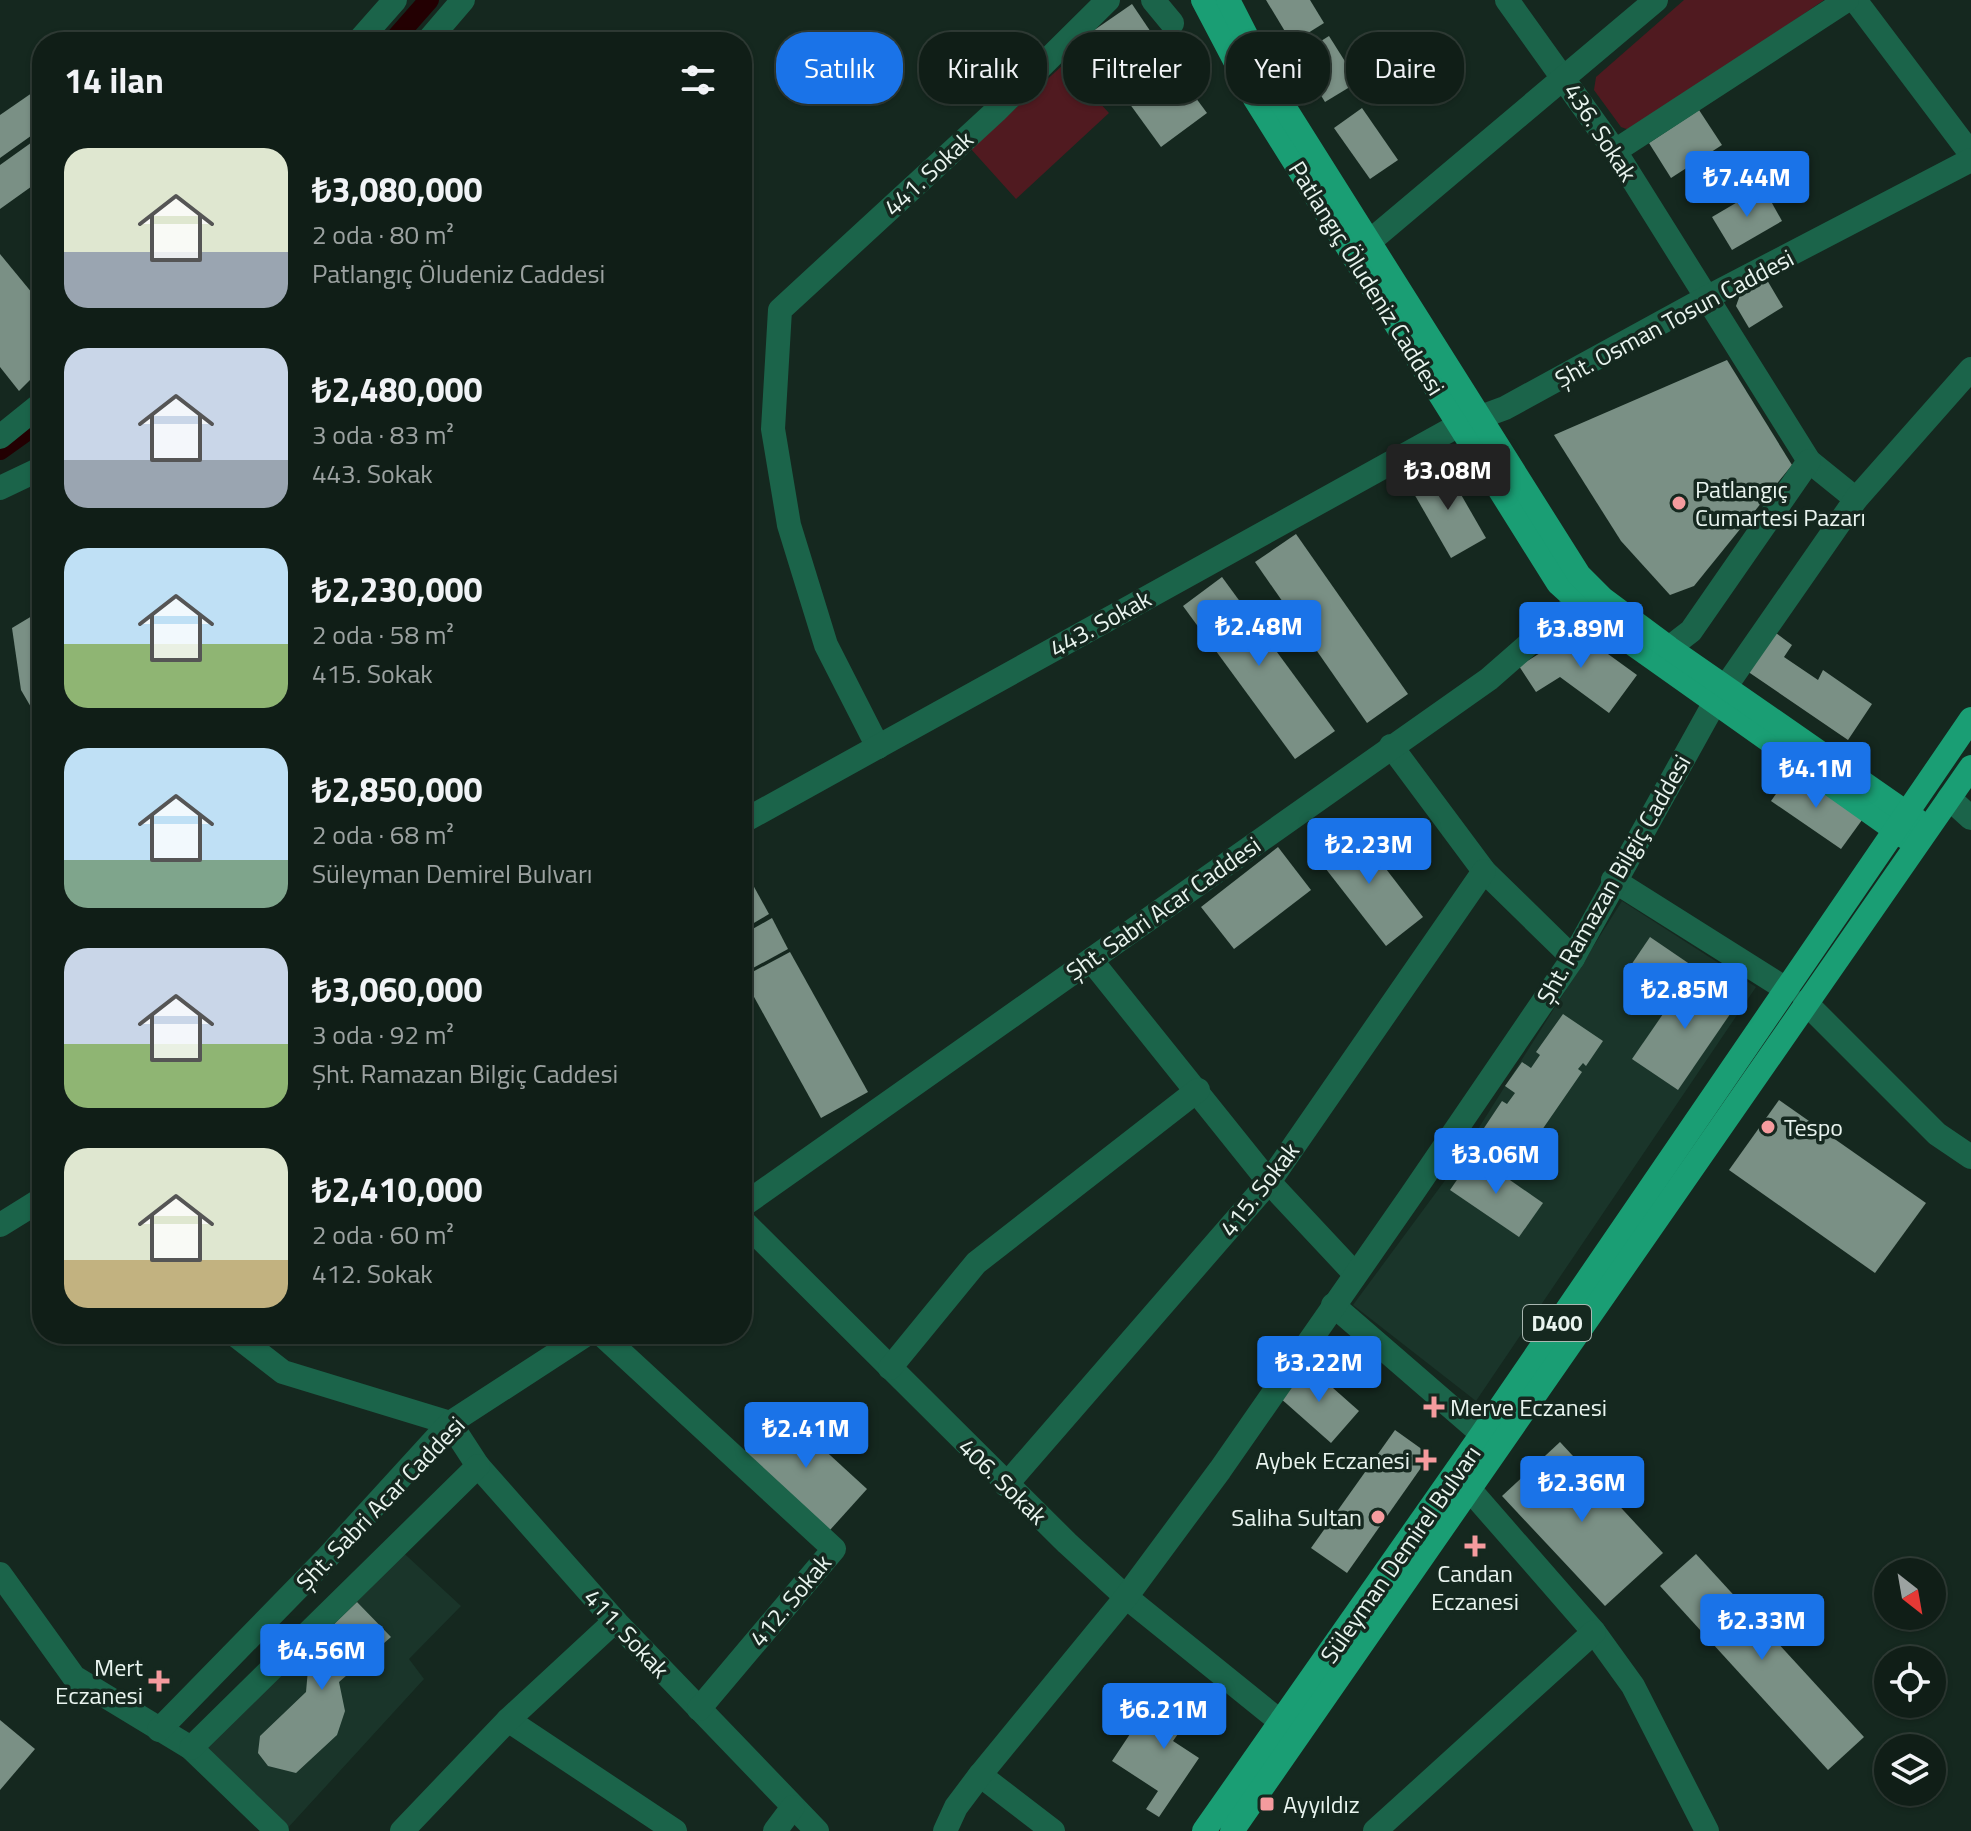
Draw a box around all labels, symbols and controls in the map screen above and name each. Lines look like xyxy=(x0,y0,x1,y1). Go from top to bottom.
chip: Satılık xyxy=(776,32,903,104)
chip: Kiralık xyxy=(919,32,1047,104)
chip: Filtreler xyxy=(1063,32,1210,104)
chip: Yeni xyxy=(1226,32,1330,104)
chip: Daire xyxy=(1346,32,1464,104)
text: 14 ilan xyxy=(64,54,164,106)
icon: filters xyxy=(676,58,720,102)
street label: 436. Sokak xyxy=(1556,75,1647,189)
street label: 441. Sokak xyxy=(875,122,981,224)
pin: ₺7.44M xyxy=(1682,151,1812,219)
street label: Patlangıç Öludeniz Caddesi xyxy=(1280,154,1454,402)
text: ₺7.44M xyxy=(1703,157,1791,196)
text: ₺3,080,000 xyxy=(312,163,483,215)
icon: home xyxy=(128,180,224,276)
text: 2 oda · 80 m² xyxy=(312,215,454,254)
street label: Şht. Osman Tosun Caddesi xyxy=(1548,240,1800,396)
text: Patlangıç Öludeniz Caddesi xyxy=(312,254,605,293)
text: ₺2,480,000 xyxy=(312,363,483,415)
icon: home xyxy=(128,380,224,476)
text: 3 oda · 83 m² xyxy=(312,415,454,454)
pin: ₺3.08M xyxy=(1383,444,1513,512)
text: ₺3.08M xyxy=(1404,450,1492,489)
text: 443. Sokak xyxy=(312,454,433,493)
place label: Patlangıç Cumartesi Pazarı xyxy=(1695,471,1866,535)
marker: Patlangıç Cumartesi Pazarı xyxy=(1670,494,1688,512)
text: ₺2,230,000 xyxy=(312,563,483,615)
icon: home xyxy=(128,580,224,676)
street label: 443. Sokak xyxy=(1043,580,1158,666)
pin: ₺2.48M xyxy=(1194,600,1324,668)
pin: ₺3.89M xyxy=(1516,602,1646,670)
text: ₺2.48M xyxy=(1215,606,1303,645)
text: ₺3.89M xyxy=(1537,608,1625,647)
text: 2 oda · 58 m² xyxy=(312,615,454,654)
text: 415. Sokak xyxy=(312,654,433,693)
pin: ₺4.1M xyxy=(1760,742,1872,810)
street label: Şht. Ramazan Bilgiç Caddesi xyxy=(1527,748,1699,1010)
text: ₺4.1M xyxy=(1780,748,1852,787)
text: ₺2,850,000 xyxy=(312,763,483,815)
icon: home xyxy=(128,780,224,876)
text: 2 oda · 68 m² xyxy=(312,815,454,854)
pin: ₺2.23M xyxy=(1304,818,1434,886)
text: ₺2.23M xyxy=(1325,824,1413,863)
street label: Şht. Sabri Acar Caddesi xyxy=(1058,827,1268,989)
text: Süleyman Demirel Bulvarı xyxy=(312,854,593,893)
text: ₺3,060,000 xyxy=(312,963,483,1015)
pin: ₺2.85M xyxy=(1620,963,1750,1031)
text: ₺2.85M xyxy=(1641,969,1729,1008)
icon: home xyxy=(128,980,224,1076)
text: 3 oda · 92 m² xyxy=(312,1015,454,1054)
text: Şht. Ramazan Bilgiç Caddesi xyxy=(312,1054,618,1093)
place label: Tespo xyxy=(1784,1109,1843,1145)
marker: Tespo xyxy=(1759,1118,1777,1136)
pin: ₺3.06M xyxy=(1431,1128,1561,1196)
street label: 415. Sokak xyxy=(1211,1134,1308,1244)
text: ₺3.06M xyxy=(1452,1134,1540,1173)
text: ₺2,410,000 xyxy=(312,1163,483,1215)
icon: home xyxy=(128,1180,224,1276)
text: 2 oda · 60 m² xyxy=(312,1215,454,1254)
text: 412. Sokak xyxy=(312,1254,433,1293)
road number: D400 xyxy=(1523,1305,1591,1341)
pin: ₺3.22M xyxy=(1254,1336,1384,1404)
text: ₺3.22M xyxy=(1275,1342,1363,1381)
place label: Merve Eczanesi xyxy=(1450,1389,1607,1425)
marker: Merve Eczanesi xyxy=(1425,1398,1443,1416)
pin: ₺2.41M xyxy=(741,1402,871,1470)
street label: Şht. Sabri Acar Caddesi xyxy=(287,1408,473,1598)
text: ₺2.41M xyxy=(762,1408,850,1447)
street label: 406. Sokak xyxy=(950,1429,1056,1533)
street label: Süleyman Demirel Bulvarı xyxy=(1311,1438,1489,1670)
place label: Aybek Eczanesi xyxy=(1255,1442,1410,1478)
marker: Aybek Eczanesi xyxy=(1417,1451,1435,1469)
pin: ₺2.36M xyxy=(1517,1456,1647,1524)
text: ₺2.36M xyxy=(1538,1462,1626,1501)
place label: Saliha Sultan xyxy=(1231,1499,1362,1535)
marker: Saliha Sultan xyxy=(1369,1508,1387,1526)
marker: Candan Eczanesi xyxy=(1466,1537,1484,1555)
street label: 412. Sokak xyxy=(740,1545,840,1654)
place label: Candan Eczanesi xyxy=(1431,1555,1519,1619)
north arrow xyxy=(1874,1558,1946,1630)
map controls xyxy=(1874,1558,1946,1806)
street label: 411. Sokak xyxy=(576,1580,678,1686)
pin: ₺2.33M xyxy=(1697,1594,1827,1662)
text: ₺2.33M xyxy=(1718,1600,1806,1639)
pin: ₺4.56M xyxy=(257,1624,387,1692)
text: ₺4.56M xyxy=(278,1630,366,1669)
button: locate xyxy=(1874,1646,1946,1718)
place label: Mert Eczanesi xyxy=(55,1649,144,1713)
marker: Mert Eczanesi xyxy=(150,1672,168,1690)
pin: ₺6.21M xyxy=(1099,1683,1229,1751)
text: ₺6.21M xyxy=(1120,1689,1208,1728)
button: layers xyxy=(1874,1734,1946,1806)
place label: Ayyıldız xyxy=(1283,1786,1360,1822)
marker: Ayyıldız xyxy=(1258,1795,1276,1813)

